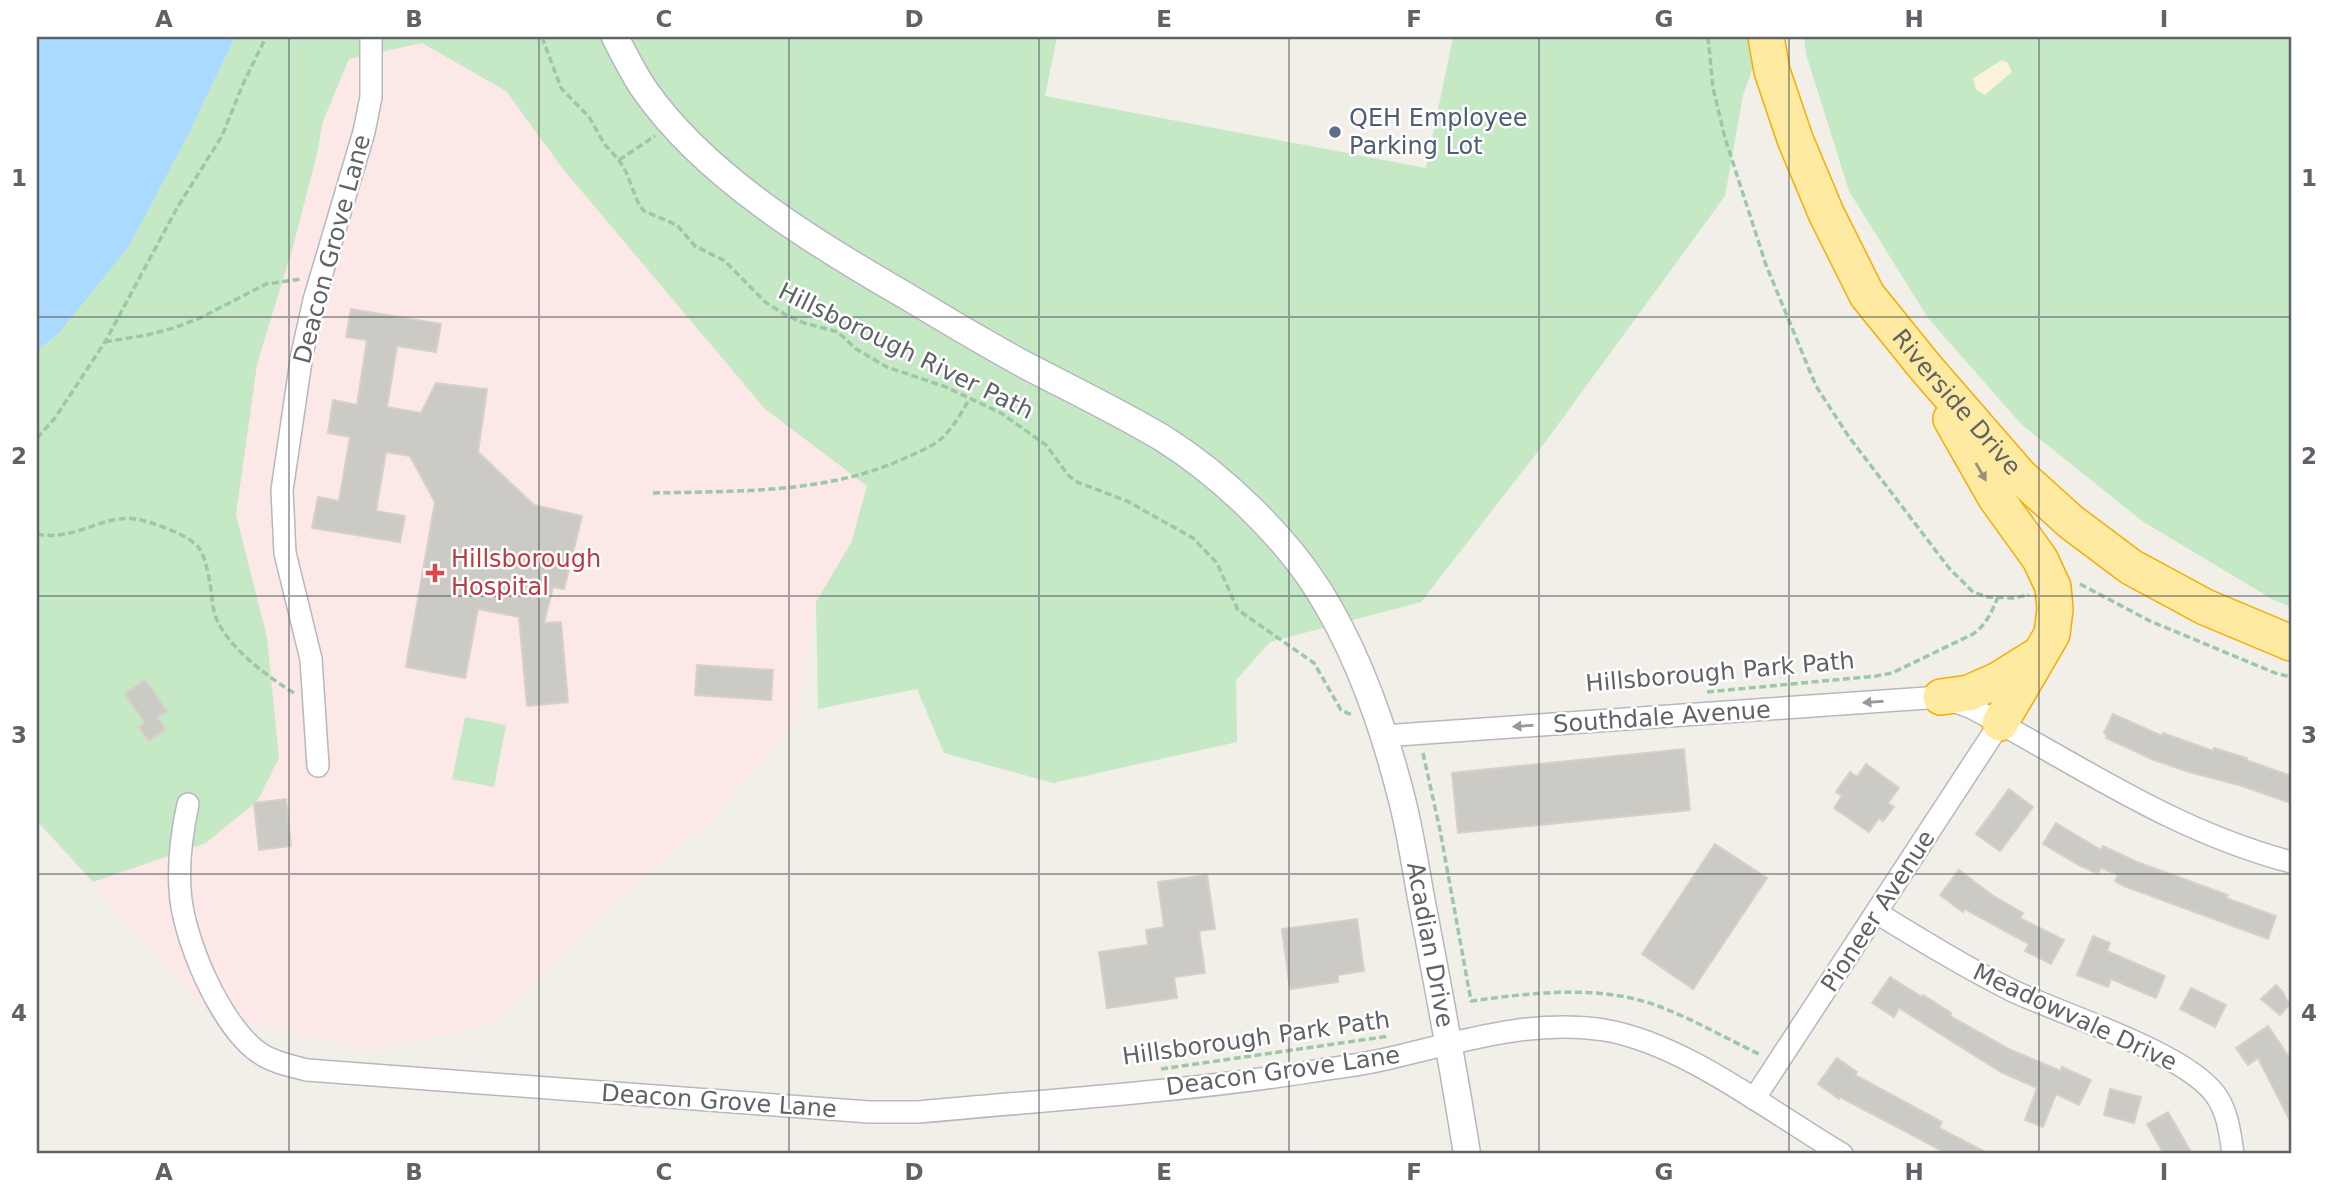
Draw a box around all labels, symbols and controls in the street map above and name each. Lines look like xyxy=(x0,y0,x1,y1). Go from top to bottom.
text: A xyxy=(155,6,173,32)
text: B xyxy=(405,6,423,32)
text: C xyxy=(656,6,672,32)
text: D xyxy=(904,6,924,32)
text: E xyxy=(1156,6,1172,32)
text: F xyxy=(1406,6,1422,32)
text: G xyxy=(1655,6,1673,32)
text: H xyxy=(1904,6,1924,32)
text: I xyxy=(2160,6,2168,32)
place label: QEH Employee Parking Lot xyxy=(1349,104,1528,160)
marker: QEH Employee Parking Lot xyxy=(1327,124,1343,140)
street label: Deacon Grove Lane xyxy=(288,131,376,367)
text: 1 xyxy=(11,165,27,191)
text: 1 xyxy=(2301,165,2317,191)
street label: Hillsborough River Path xyxy=(774,277,1038,425)
street label: Riverside Drive xyxy=(1886,324,2027,481)
text: 2 xyxy=(11,443,27,469)
text: 2 xyxy=(2301,443,2317,469)
one-way arrow xyxy=(1975,463,1987,482)
place label: Hillsborough Hospital xyxy=(451,545,601,601)
marker: Hillsborough Hospital xyxy=(425,563,445,583)
street label: Hillsborough Park Path xyxy=(1584,646,1856,698)
street label: Southdale Avenue xyxy=(1552,695,1772,739)
one-way arrow xyxy=(1861,696,1883,707)
one-way arrow xyxy=(1512,721,1534,732)
text: 3 xyxy=(11,722,27,748)
text: 3 xyxy=(2301,722,2317,748)
street label: Pioneer Avenue xyxy=(1815,825,1941,997)
street label: Acadian Drive xyxy=(1401,860,1459,1030)
street label: Meadowvale Drive xyxy=(1969,957,2181,1077)
text: 4 xyxy=(11,1000,27,1026)
text: 4 xyxy=(2301,1000,2317,1026)
street label: Hillsborough Park Path xyxy=(1120,1005,1392,1071)
street label: Deacon Grove Lane xyxy=(1164,1041,1402,1101)
street label: Deacon Grove Lane xyxy=(600,1079,838,1123)
text: A xyxy=(155,1159,173,1185)
text: B xyxy=(405,1159,423,1185)
text: C xyxy=(656,1159,672,1185)
text: D xyxy=(904,1159,924,1185)
text: E xyxy=(1156,1159,1172,1185)
text: F xyxy=(1406,1159,1422,1185)
text: G xyxy=(1655,1159,1673,1185)
text: H xyxy=(1904,1159,1924,1185)
text: I xyxy=(2160,1159,2168,1185)

